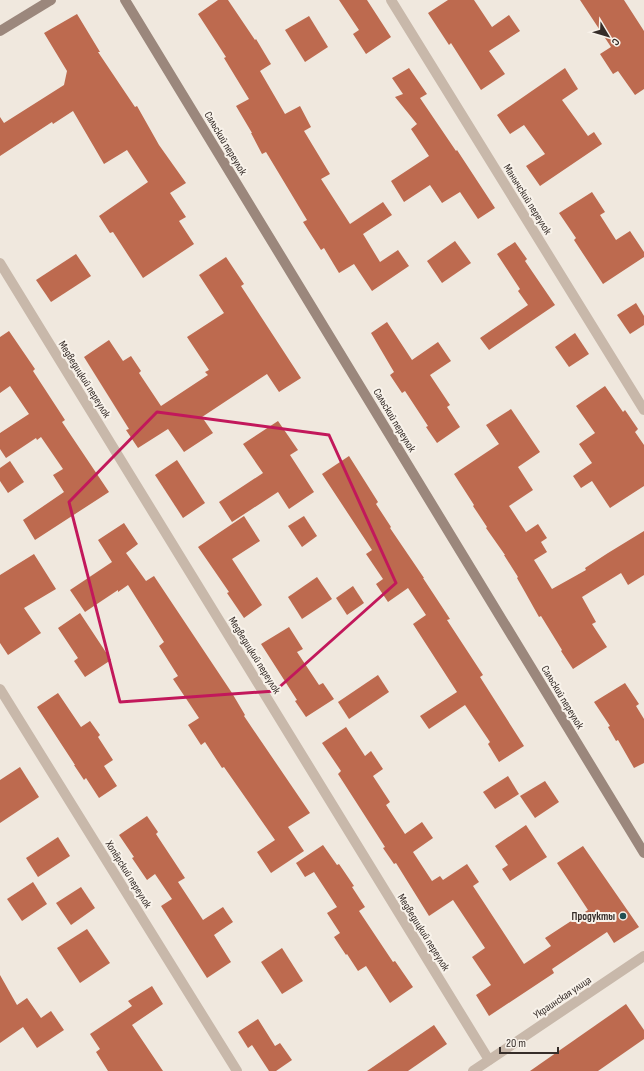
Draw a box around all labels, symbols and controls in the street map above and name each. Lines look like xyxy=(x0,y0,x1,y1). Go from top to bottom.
north arrow xyxy=(588,16,628,56)
text: С xyxy=(608,36,622,48)
street label: Сальский переулок xyxy=(202,109,250,178)
street label: Манычский переулок xyxy=(501,162,555,238)
street label: Медведицкий переулок xyxy=(56,338,114,421)
street label: Сальский переулок xyxy=(371,386,419,455)
street label: Медведицкий переулок xyxy=(226,614,284,697)
street label: Сальский переулок xyxy=(539,663,587,732)
street label: Хопёрский переулок xyxy=(102,837,155,911)
street label: Медведицкий переулок xyxy=(395,891,453,974)
place label: Продукты xyxy=(572,910,615,923)
marker: Продукты xyxy=(618,911,628,921)
street label: Украинская улица xyxy=(531,973,594,1022)
scale bar xyxy=(500,1029,558,1055)
text: 20 m xyxy=(506,1036,526,1051)

